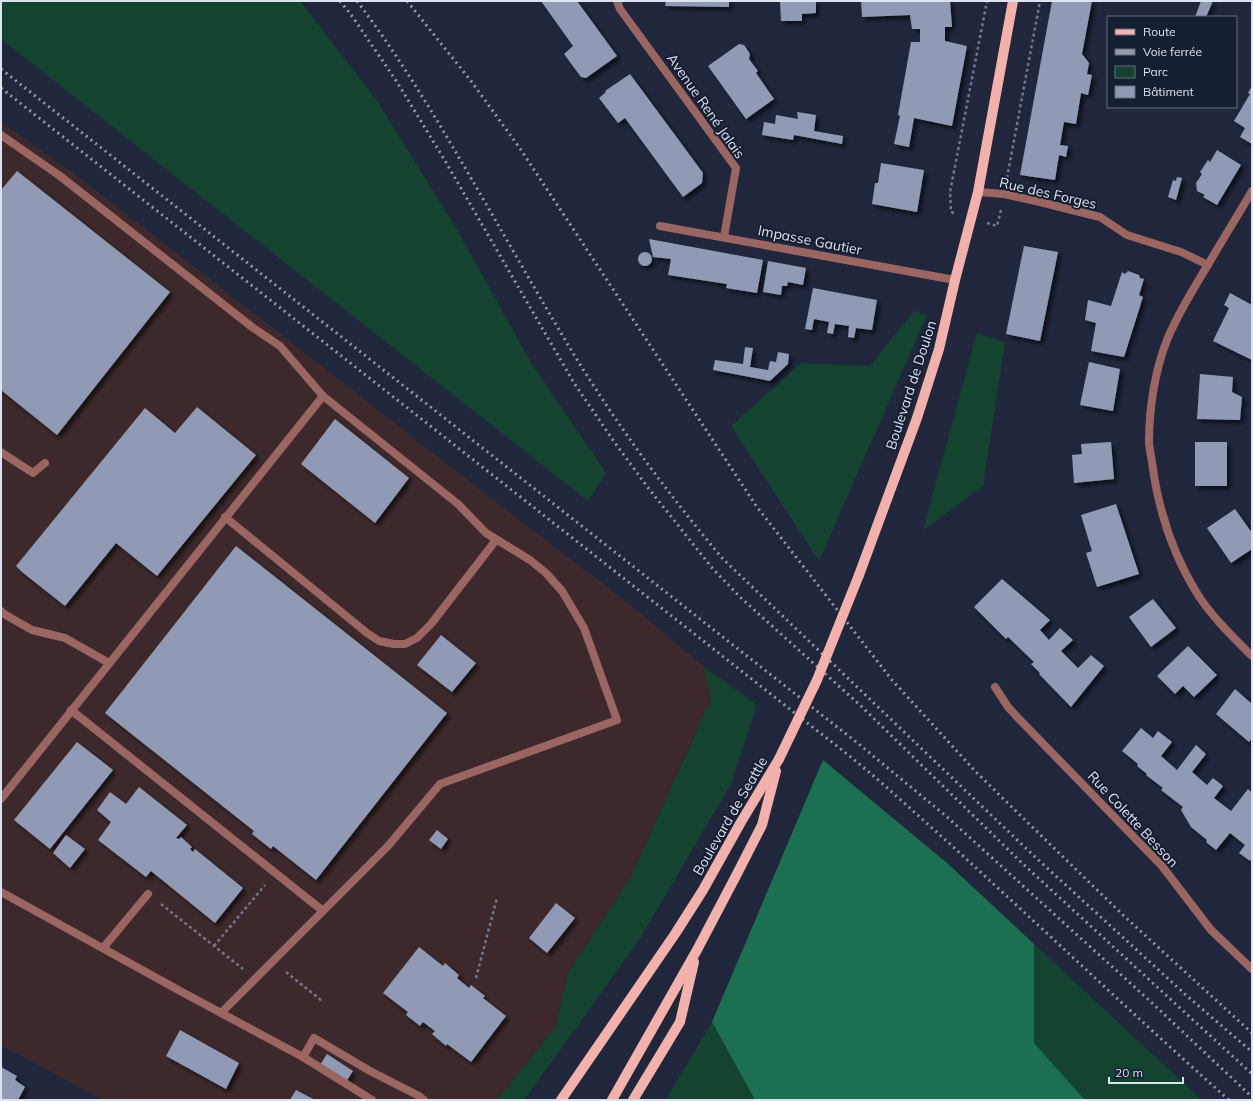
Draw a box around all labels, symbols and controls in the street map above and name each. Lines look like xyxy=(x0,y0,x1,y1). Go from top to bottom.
legend xyxy=(1107,16,1237,108)
text: Route xyxy=(1143,24,1176,39)
text: Voie ferrée xyxy=(1143,44,1202,59)
street label: Avenue René Jalais xyxy=(663,50,749,162)
text: Parc xyxy=(1143,64,1168,79)
text: Bâtiment xyxy=(1143,84,1194,99)
street label: Rue des Forges xyxy=(998,173,1098,213)
street label: Impasse Gautier xyxy=(756,221,864,259)
street label: Boulevard de Doulon xyxy=(882,318,940,452)
street label: Boulevard de Seattle xyxy=(689,753,771,879)
street label: Rue Colette Besson xyxy=(1084,767,1182,871)
scale bar xyxy=(1109,1059,1183,1085)
text: 20 m xyxy=(1115,1065,1143,1080)

